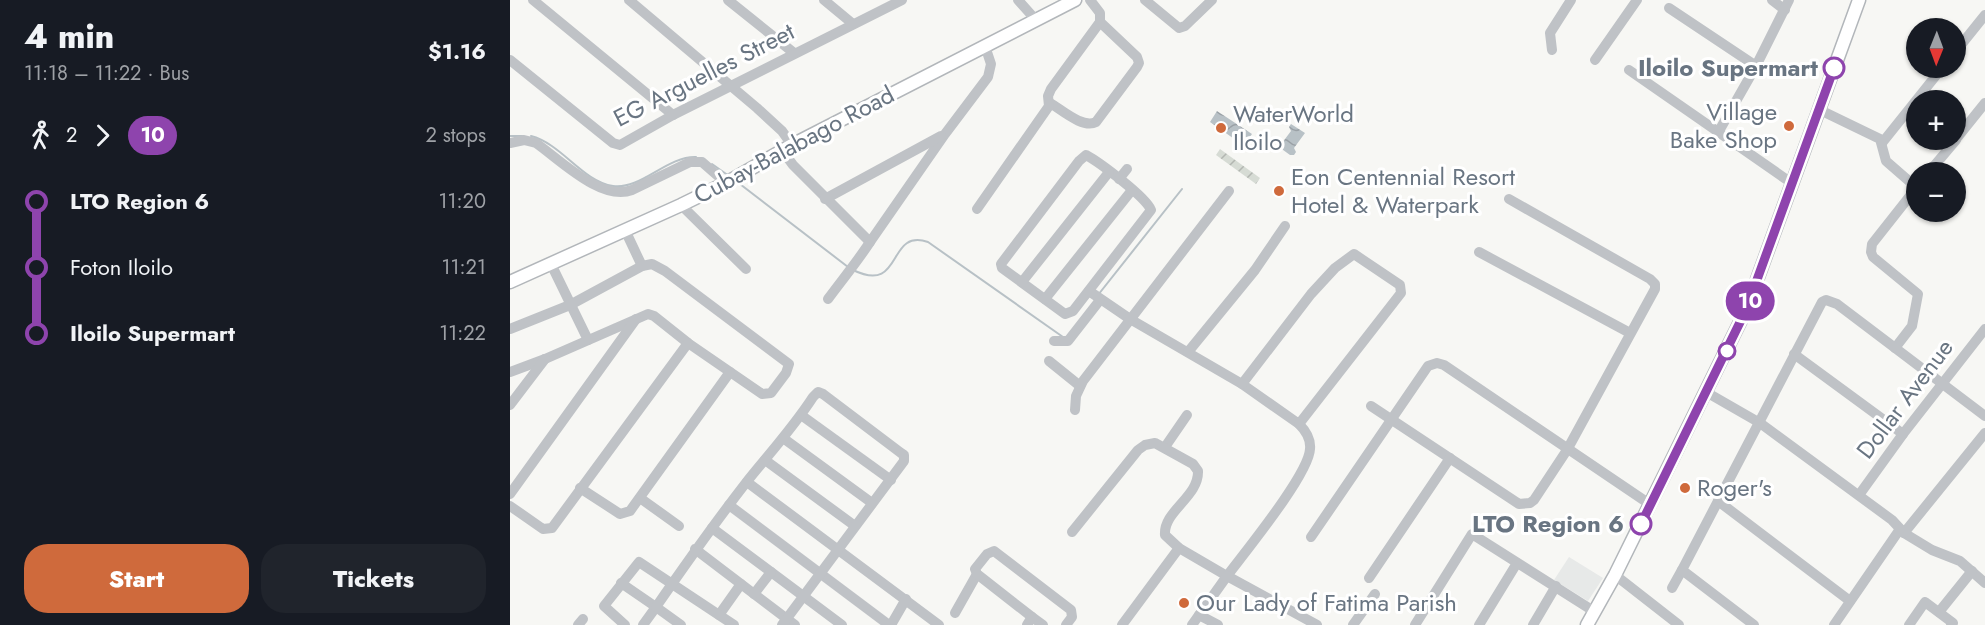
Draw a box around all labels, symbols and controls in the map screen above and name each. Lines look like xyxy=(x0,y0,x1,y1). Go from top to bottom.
text: 4 min xyxy=(24,13,114,60)
street label: EG Arguelles Street xyxy=(607,14,801,135)
north arrow xyxy=(1906,18,1966,78)
map controls xyxy=(1906,18,1966,222)
text: $1.16 xyxy=(428,35,486,67)
place label: Iloilo Supermart xyxy=(1638,50,1818,85)
marker: Iloilo Supermart xyxy=(1823,57,1845,79)
text: 11:18 – 11:22 · Bus xyxy=(24,59,189,88)
street label: Cubay-Balabago Road xyxy=(687,77,900,212)
button: + xyxy=(1906,90,1966,150)
place label: Village Bake Shop xyxy=(1670,94,1777,157)
place label: WaterWorld Iloilo xyxy=(1233,96,1354,159)
icon: walk xyxy=(24,119,57,152)
icon: forward xyxy=(86,119,119,152)
marker: Village Bake Shop xyxy=(1782,119,1796,133)
text: 10 xyxy=(140,120,165,150)
text: 2 xyxy=(66,121,77,150)
text: 2 stops xyxy=(425,121,486,150)
marker: WaterWorld Iloilo xyxy=(1214,121,1228,135)
place label: Eon Centennial Resort Hotel & Waterpark xyxy=(1291,159,1515,222)
button: − xyxy=(1906,162,1966,222)
marker: Eon Centennial Resort Hotel & Waterpark xyxy=(1272,184,1286,198)
text: LTO Region 6 xyxy=(70,185,209,217)
text: 11:20 xyxy=(439,187,486,216)
text: Foton Iloilo xyxy=(70,251,173,283)
text: 11:21 xyxy=(442,253,486,282)
line badge: 10 xyxy=(1723,282,1777,320)
text: 10 xyxy=(1738,286,1762,316)
text: Iloilo Supermart xyxy=(70,317,235,349)
text: 11:22 xyxy=(439,319,486,348)
street label: Dollar Avenue xyxy=(1848,331,1961,466)
unlabelled marker xyxy=(1718,342,1736,360)
place label: Roger's xyxy=(1697,470,1772,505)
marker: Roger's xyxy=(1678,481,1692,495)
place label: LTO Region 6 xyxy=(1472,506,1624,541)
marker: LTO Region 6 xyxy=(1630,513,1652,535)
button: Start xyxy=(24,544,249,613)
button: Tickets xyxy=(261,544,486,613)
place label: Our Lady of Fatima Parish xyxy=(1196,585,1457,620)
marker: Our Lady of Fatima Parish xyxy=(1177,596,1191,610)

